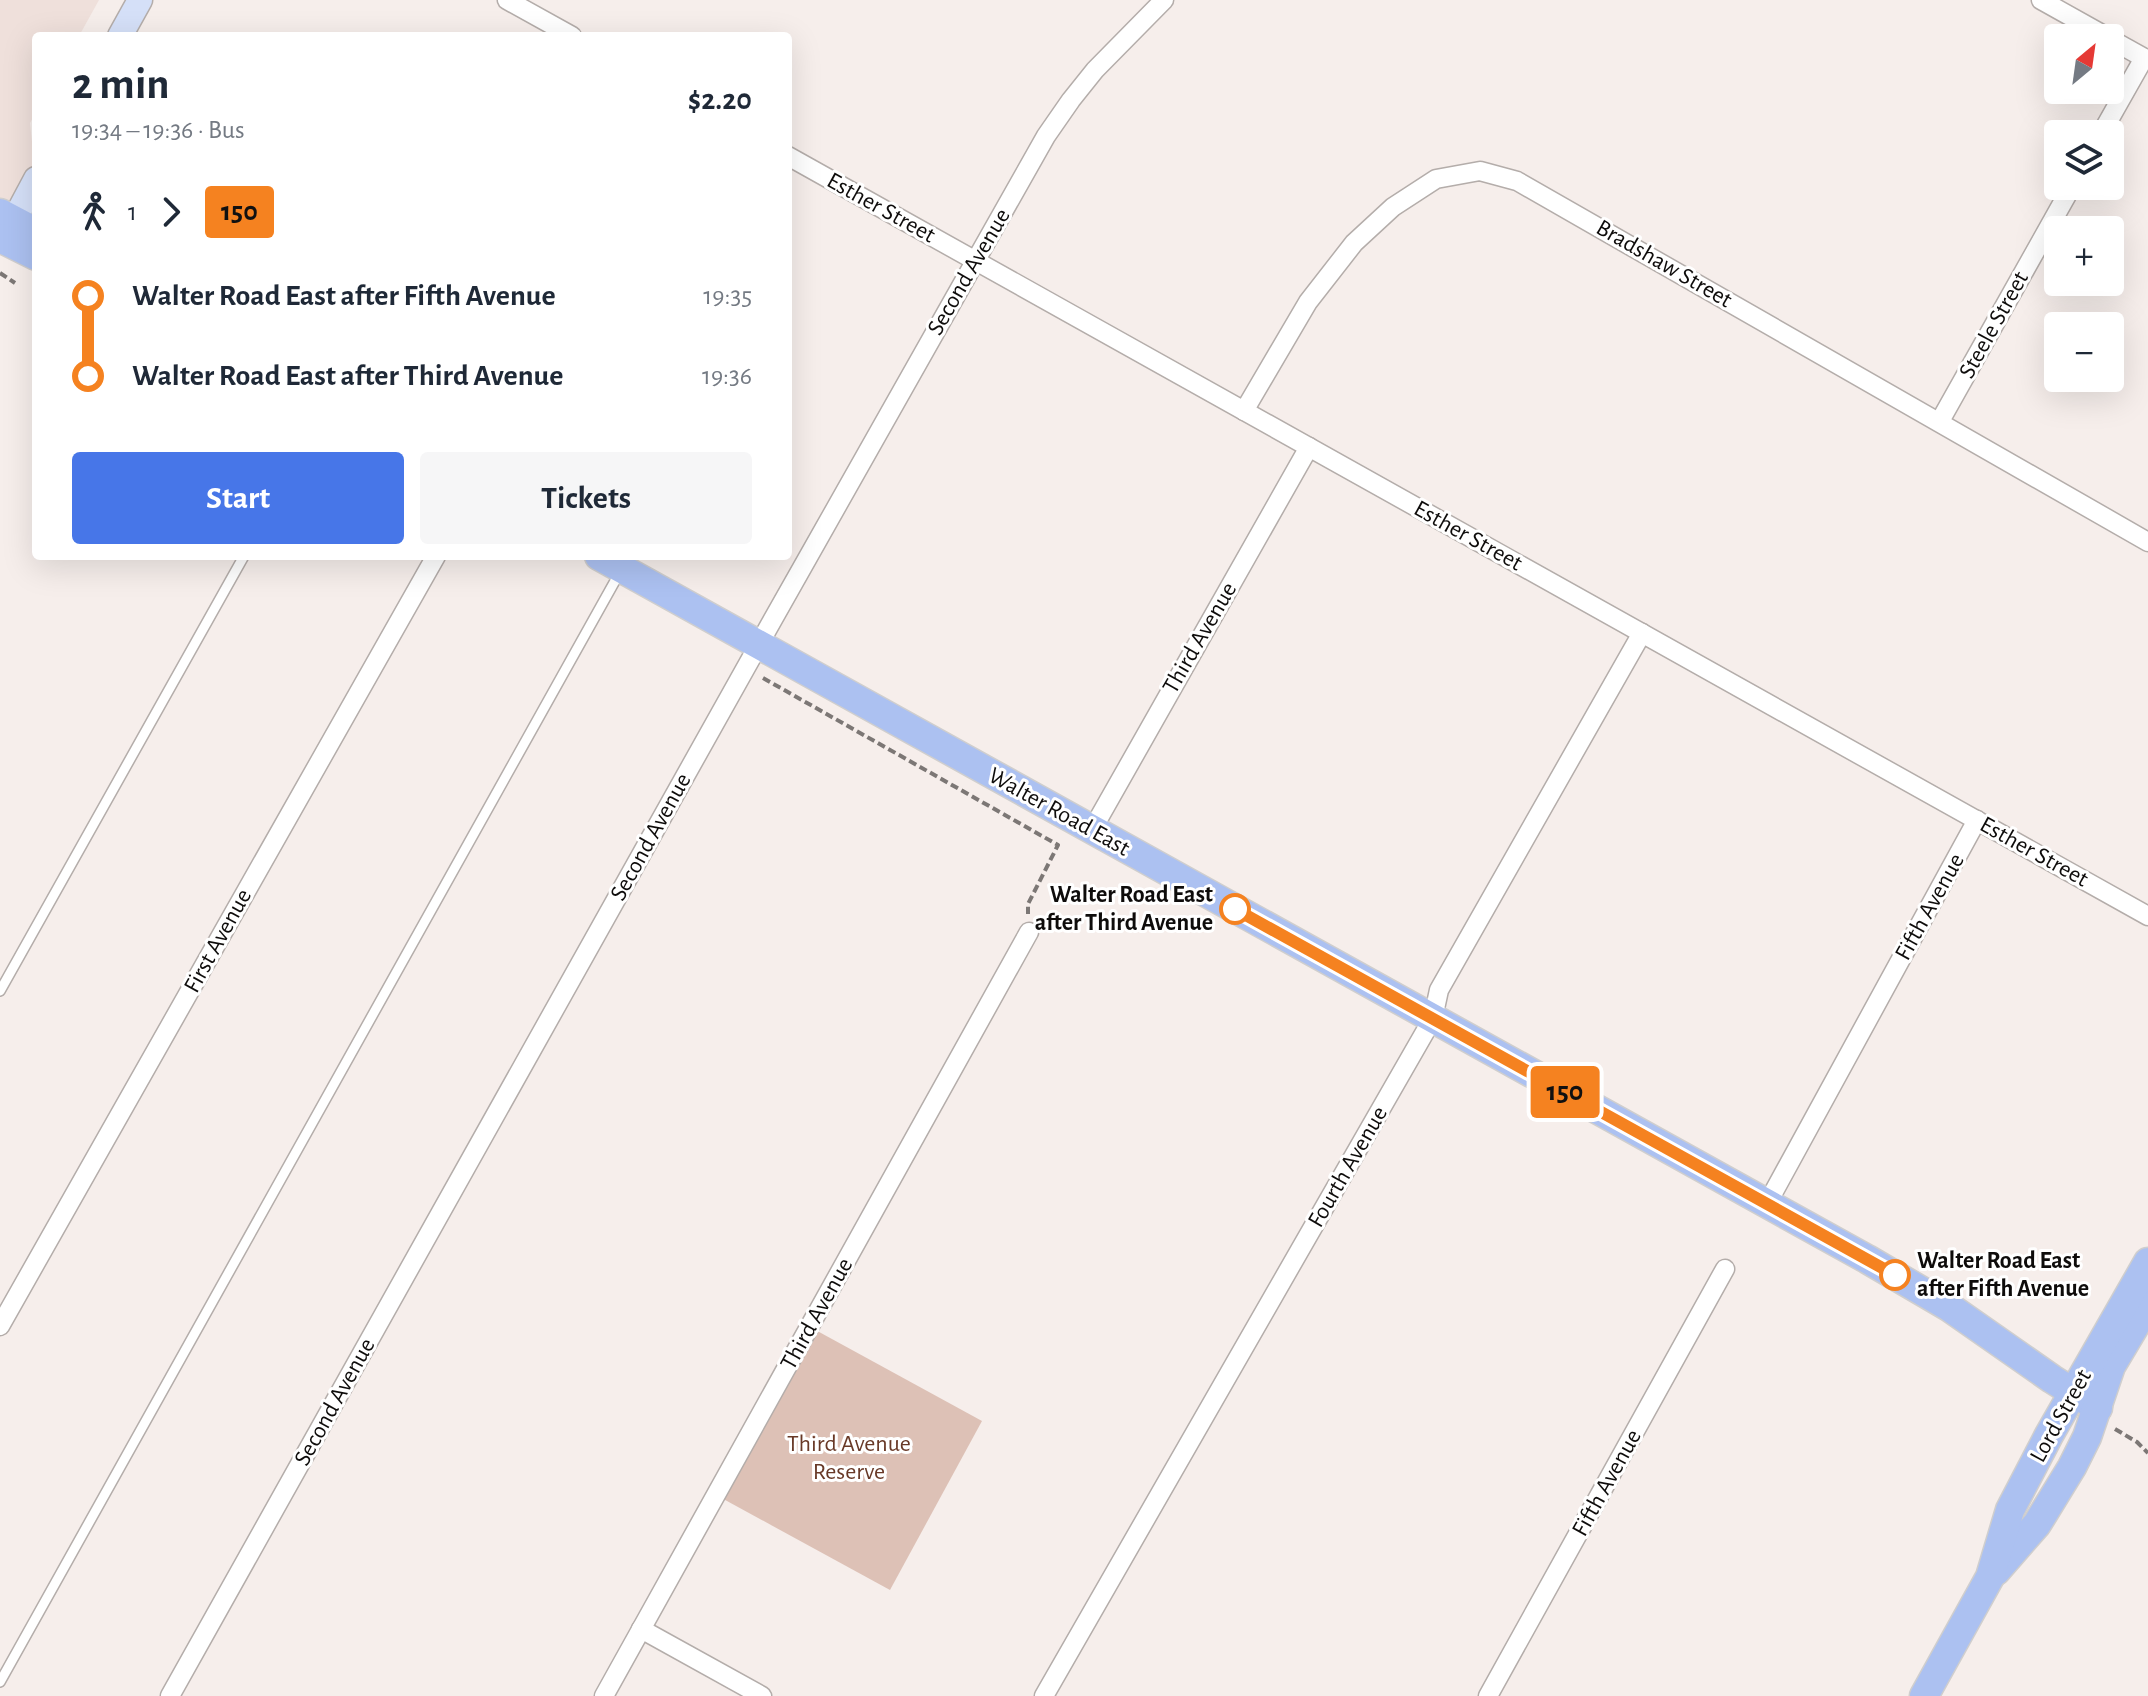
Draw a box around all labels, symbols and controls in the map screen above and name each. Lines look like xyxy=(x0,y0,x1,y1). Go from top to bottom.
north arrow xyxy=(2044,24,2124,104)
map controls xyxy=(2044,24,2124,392)
text: 2 min xyxy=(72,63,170,107)
text: $2.20 xyxy=(688,85,752,115)
text: 19:34 – 19:36 · Bus xyxy=(72,117,245,143)
button: layers xyxy=(2044,120,2124,200)
street label: Esther Street xyxy=(823,168,940,248)
icon: walk xyxy=(72,190,116,234)
icon: forward xyxy=(149,190,193,234)
text: 150 xyxy=(221,198,258,226)
text: 1 xyxy=(128,199,137,225)
street label: Second Avenue xyxy=(923,205,1015,339)
street label: Bradshaw Street xyxy=(1592,215,1736,313)
button: + xyxy=(2044,216,2124,296)
street label: Steele Street xyxy=(1955,267,2033,383)
text: Walter Road East after Fifth Avenue xyxy=(132,281,556,311)
text: 19:35 xyxy=(703,283,752,309)
button: − xyxy=(2044,312,2124,392)
text: Walter Road East after Third Avenue xyxy=(132,361,563,391)
text: 19:36 xyxy=(702,363,752,389)
button: Start xyxy=(72,452,404,544)
button: Tickets xyxy=(420,452,752,544)
street label: Esther Street xyxy=(1410,496,1527,576)
street label: Third Avenue xyxy=(1159,578,1241,698)
street label: Walter Road East xyxy=(984,763,1134,861)
street label: Second Avenue xyxy=(606,769,696,905)
street label: Esther Street xyxy=(1976,812,2093,892)
street label: Fifth Avenue xyxy=(1891,850,1969,964)
place label: Walter Road East after Third Avenue xyxy=(1035,883,1213,935)
street label: First Avenue xyxy=(180,885,256,997)
marker: Walter Road East after Third Avenue xyxy=(1220,894,1250,924)
line badge: 150 xyxy=(1519,1066,1611,1118)
text: 150 xyxy=(1547,1078,1583,1106)
street label: Fourth Avenue xyxy=(1304,1102,1392,1232)
place label: Walter Road East after Fifth Avenue xyxy=(1917,1249,2089,1301)
street label: Third Avenue xyxy=(776,1254,858,1374)
marker: Walter Road East after Fifth Avenue xyxy=(1880,1260,1910,1290)
street label: Second Avenue xyxy=(290,1334,380,1470)
street label: Lord Street xyxy=(2026,1365,2096,1466)
street label: Fifth Avenue xyxy=(1568,1426,1646,1540)
park label: Third Avenue Reserve xyxy=(787,1432,911,1484)

